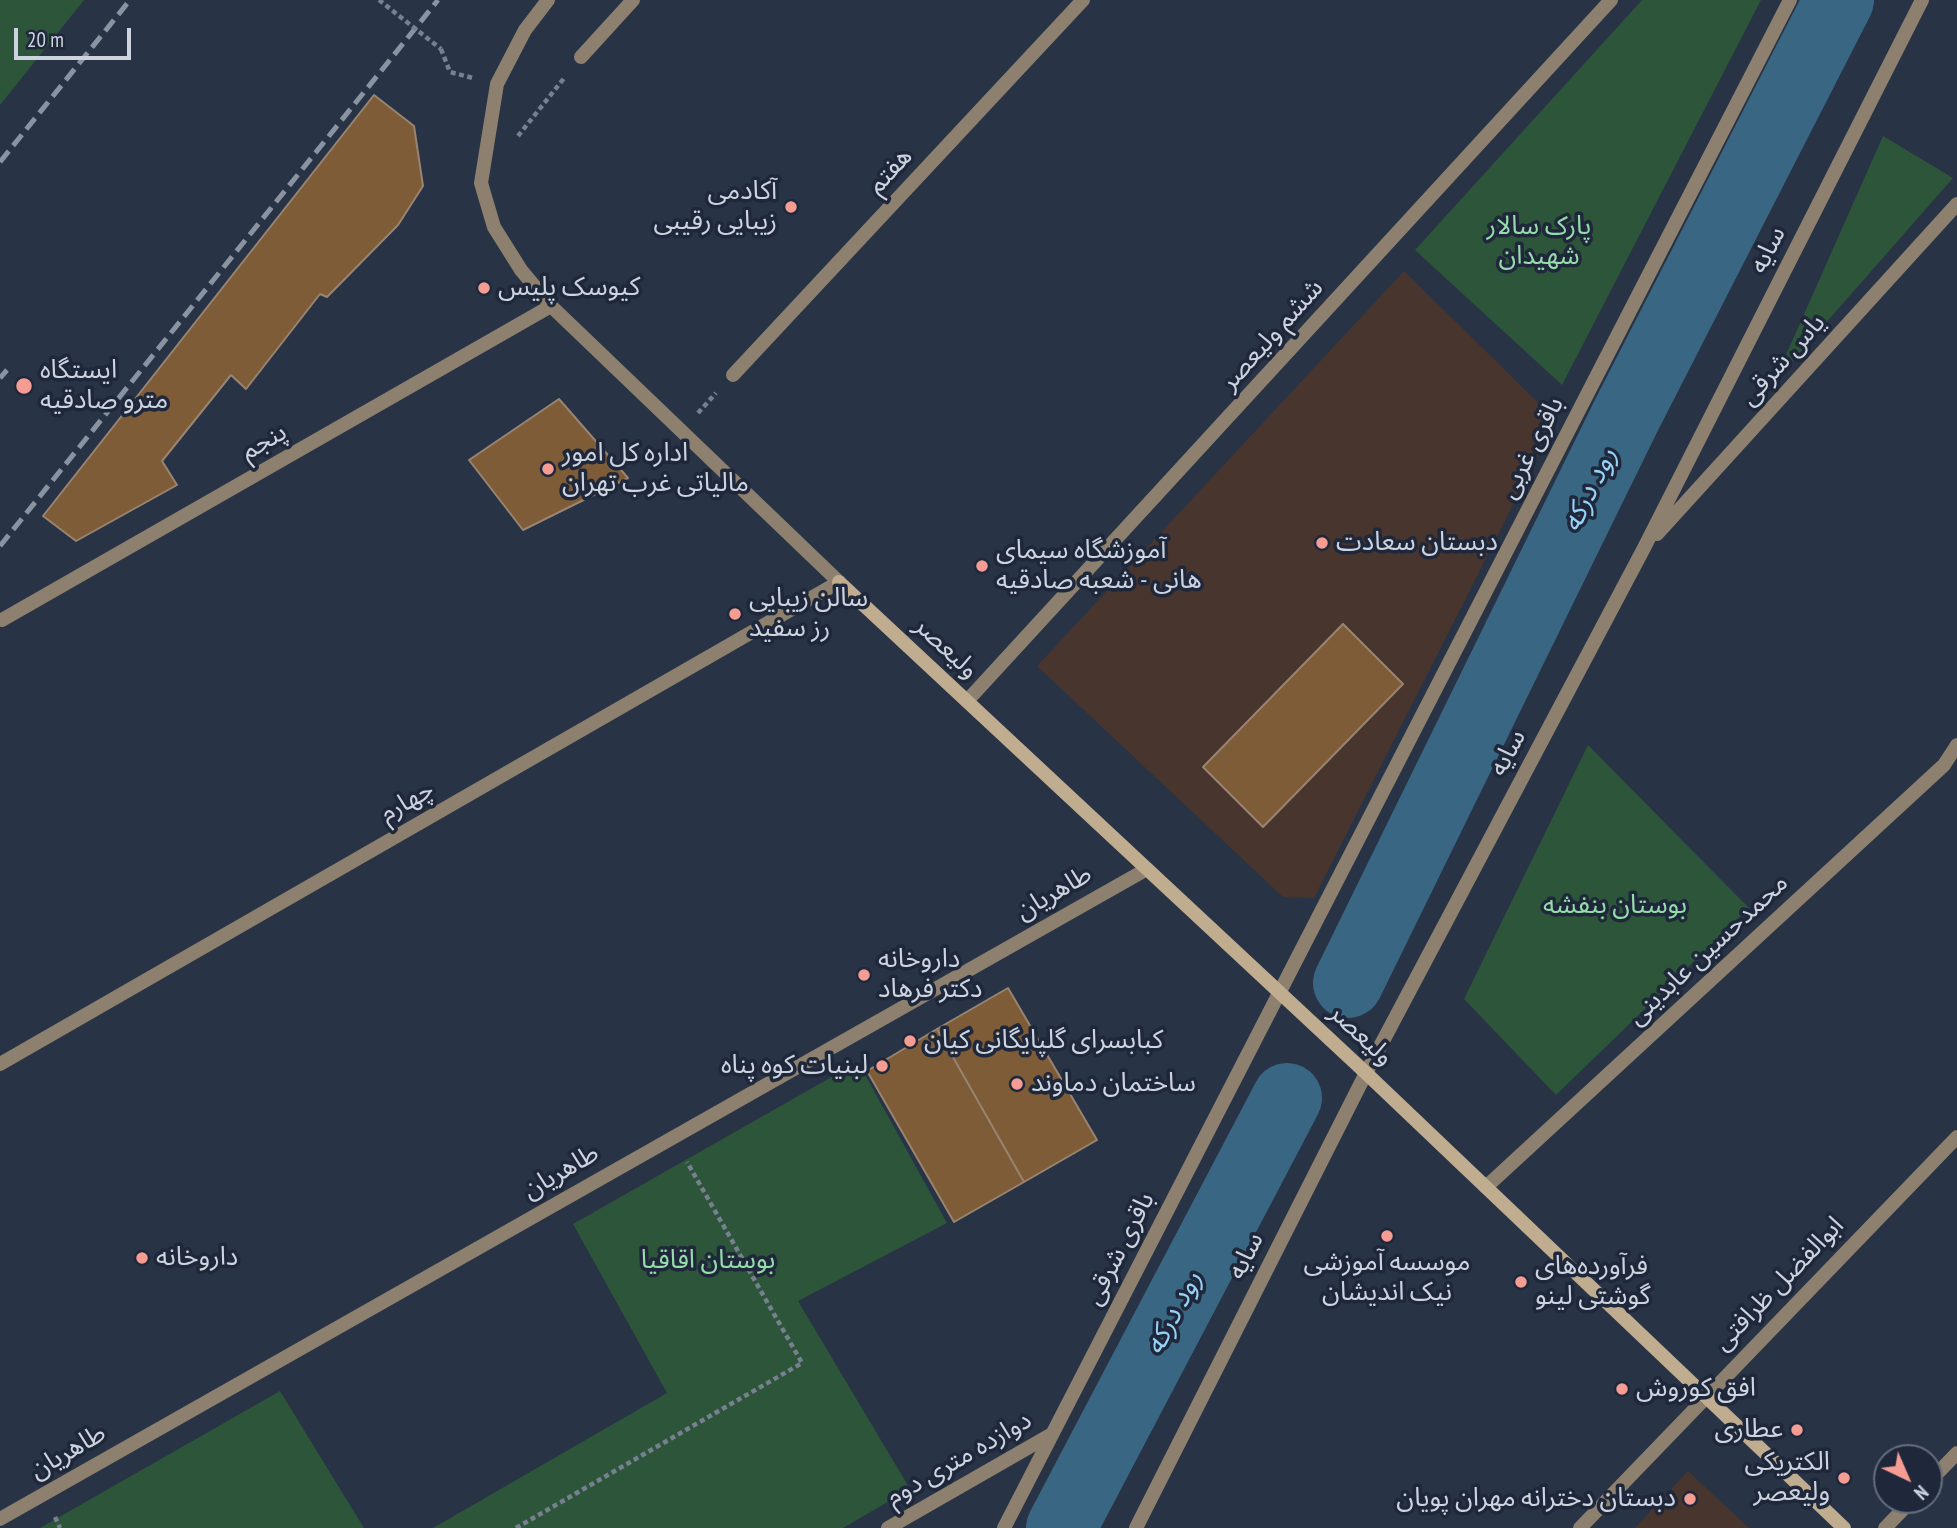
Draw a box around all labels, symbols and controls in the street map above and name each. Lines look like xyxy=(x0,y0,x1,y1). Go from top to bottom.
scale bar xyxy=(18,14,135,58)
text: 20 m xyxy=(27,26,64,53)
street label: هفتم xyxy=(861,141,919,201)
place label: آکادمی زیبایی رقیبی xyxy=(653,176,777,238)
marker: آکادمی زیبایی رقیبی xyxy=(783,199,799,215)
park label: پارک سالار شهیدان xyxy=(1487,211,1591,272)
street label: سایه xyxy=(1743,221,1793,279)
place label: کیوسک پلیس xyxy=(498,272,640,304)
street label: ششم ولیعصر xyxy=(1214,273,1330,397)
marker: کیوسک پلیس xyxy=(476,280,492,296)
street label: یاس شرقی xyxy=(1734,308,1832,412)
place label: ایستگاه مترو صادقیه xyxy=(40,355,168,416)
marker: ایستگاه مترو صادقیه xyxy=(14,376,34,396)
street label: باقری غربی xyxy=(1493,392,1571,504)
street label: پنجم xyxy=(235,417,293,467)
place label: اداره کل امور مالیاتی غرب تهران xyxy=(562,438,749,500)
water label: رود درکه xyxy=(1555,442,1625,538)
marker: اداره کل امور مالیاتی غرب تهران xyxy=(540,461,556,477)
place label: دبستان سعادت xyxy=(1336,527,1498,559)
place label: آموزشگاه سیمای هانی - شعبه صادقیه xyxy=(996,535,1202,596)
marker: دبستان سعادت xyxy=(1314,535,1330,551)
marker: آموزشگاه سیمای هانی - شعبه صادقیه xyxy=(974,558,990,574)
place label: سالن زیبایی رز سفید xyxy=(749,583,868,644)
marker: سالن زیبایی رز سفید xyxy=(727,606,743,622)
street label: ولیعصر xyxy=(907,610,985,686)
street label: سایه xyxy=(1483,724,1533,782)
street label: چهارم xyxy=(374,774,440,830)
street label: طاهریان xyxy=(1010,859,1098,927)
street label: محمدحسین عابدینی xyxy=(1621,868,1795,1032)
park label: بوستان بنفشه xyxy=(1543,890,1687,922)
place label: داروخانه دکتر فرهاد xyxy=(878,944,982,1006)
marker: داروخانه دکتر فرهاد xyxy=(856,967,872,983)
street label: ولیعصر xyxy=(1322,997,1400,1073)
place label: کبابسرای گلپایگانی کیان xyxy=(924,1025,1163,1057)
marker: کبابسرای گلپایگانی کیان xyxy=(902,1033,918,1049)
place label: لبنیات کوه پناه xyxy=(721,1050,868,1082)
marker: لبنیات کوه پناه xyxy=(874,1058,890,1074)
place label: ساختمان دماوند xyxy=(1031,1068,1196,1100)
marker: ساختمان دماوند xyxy=(1009,1076,1025,1092)
street label: طاهریان xyxy=(517,1138,605,1206)
street label: باقری شرقی xyxy=(1078,1187,1162,1311)
street label: ابوالفضل ظرافتی xyxy=(1707,1210,1851,1358)
street label: سایه xyxy=(1221,1227,1271,1285)
marker: موسسه آموزشی نیک اندیشان xyxy=(1379,1228,1395,1244)
place label: داروخانه xyxy=(156,1242,238,1274)
park label: بوستان اقاقیا xyxy=(641,1245,775,1277)
place label: موسسه آموزشی نیک اندیشان xyxy=(1304,1247,1470,1308)
marker: داروخانه xyxy=(134,1250,150,1266)
place label: فرآورده‌های گوشتی لینو xyxy=(1535,1251,1650,1312)
water label: رود درکه xyxy=(1138,1265,1210,1361)
marker: فرآورده‌های گوشتی لینو xyxy=(1513,1274,1529,1290)
place label: افق کوروش xyxy=(1636,1373,1756,1405)
marker: افق کوروش xyxy=(1614,1381,1630,1397)
street label: دوازده متری دوم xyxy=(881,1405,1037,1513)
place label: عطاری xyxy=(1715,1414,1783,1446)
street label: طاهریان xyxy=(24,1418,112,1486)
marker: عطاری xyxy=(1789,1422,1805,1438)
north arrow xyxy=(1873,1444,1943,1514)
place label: الکتریکی ولیعصر xyxy=(1745,1447,1830,1508)
marker: الکتریکی ولیعصر xyxy=(1836,1470,1852,1486)
text: N xyxy=(1909,1480,1933,1505)
place label: دبستان دخترانه مهران پويان xyxy=(1396,1483,1676,1515)
marker: دبستان دخترانه مهران پويان xyxy=(1682,1491,1698,1507)

